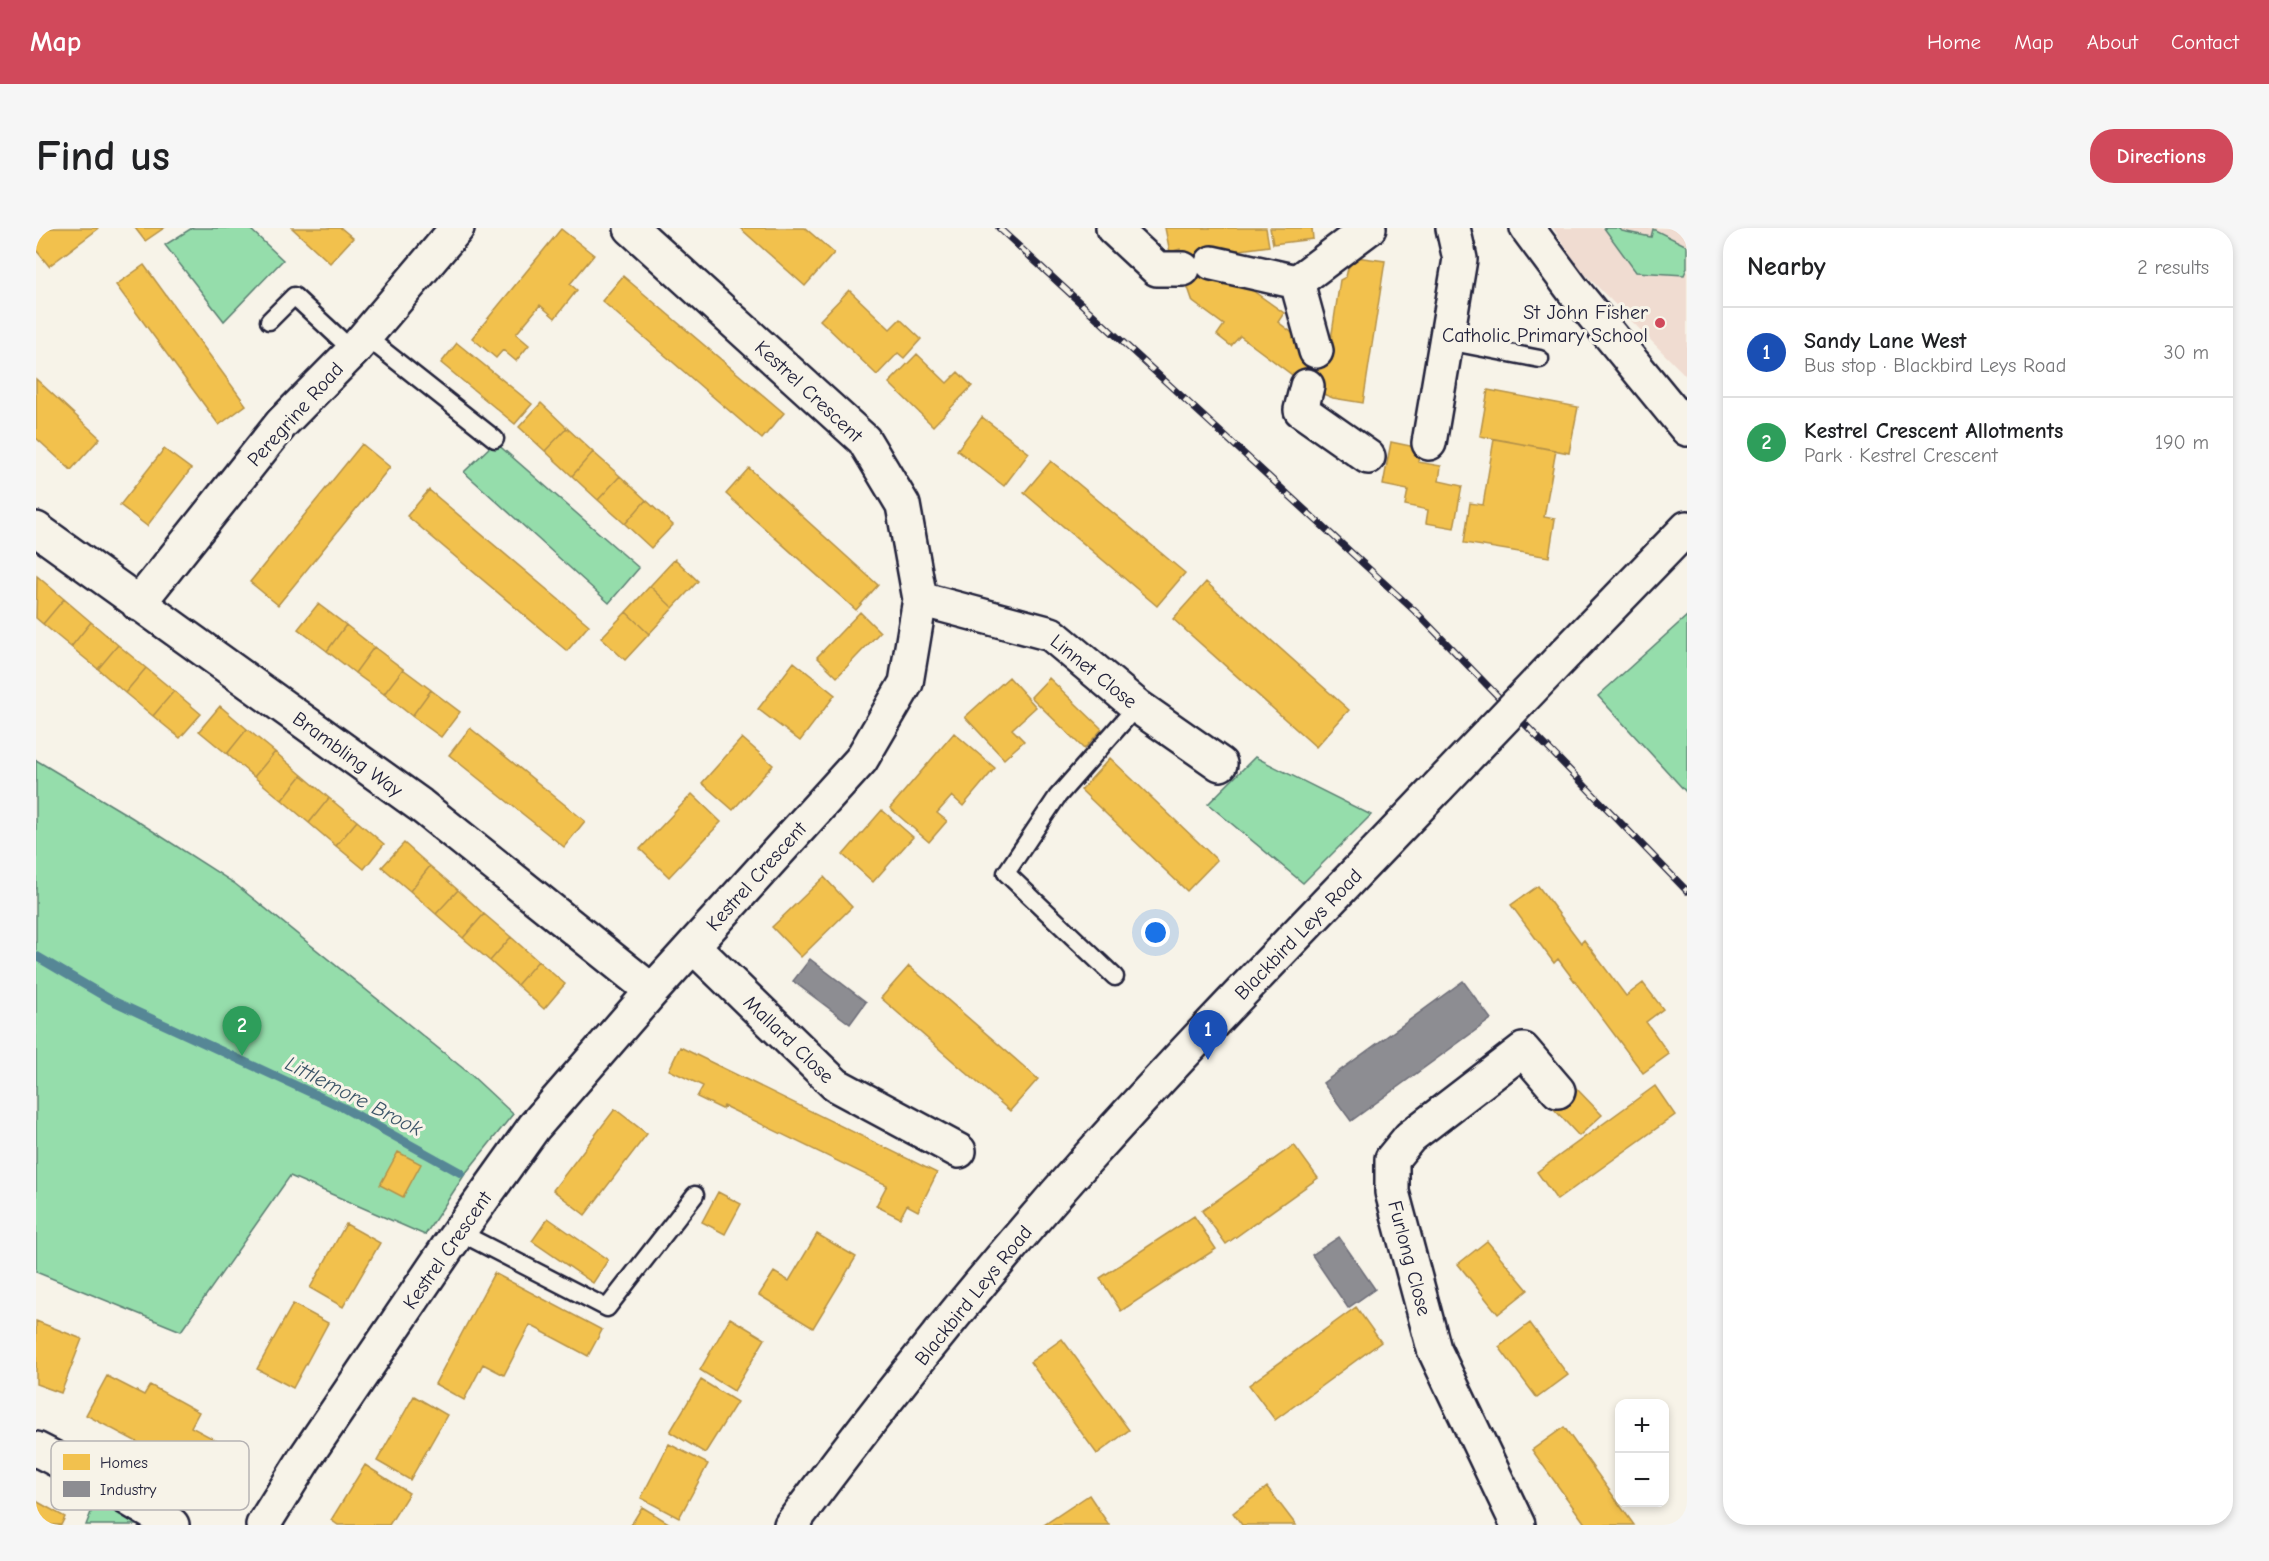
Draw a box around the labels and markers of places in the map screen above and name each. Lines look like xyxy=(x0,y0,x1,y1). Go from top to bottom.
place label: St John Fisher Catholic Primary School xyxy=(1442,301,1648,347)
marker: St John Fisher Catholic Primary School xyxy=(1653,316,1667,330)
pin: 2 xyxy=(222,1006,262,1056)
pin: 1 xyxy=(1188,1010,1228,1060)

